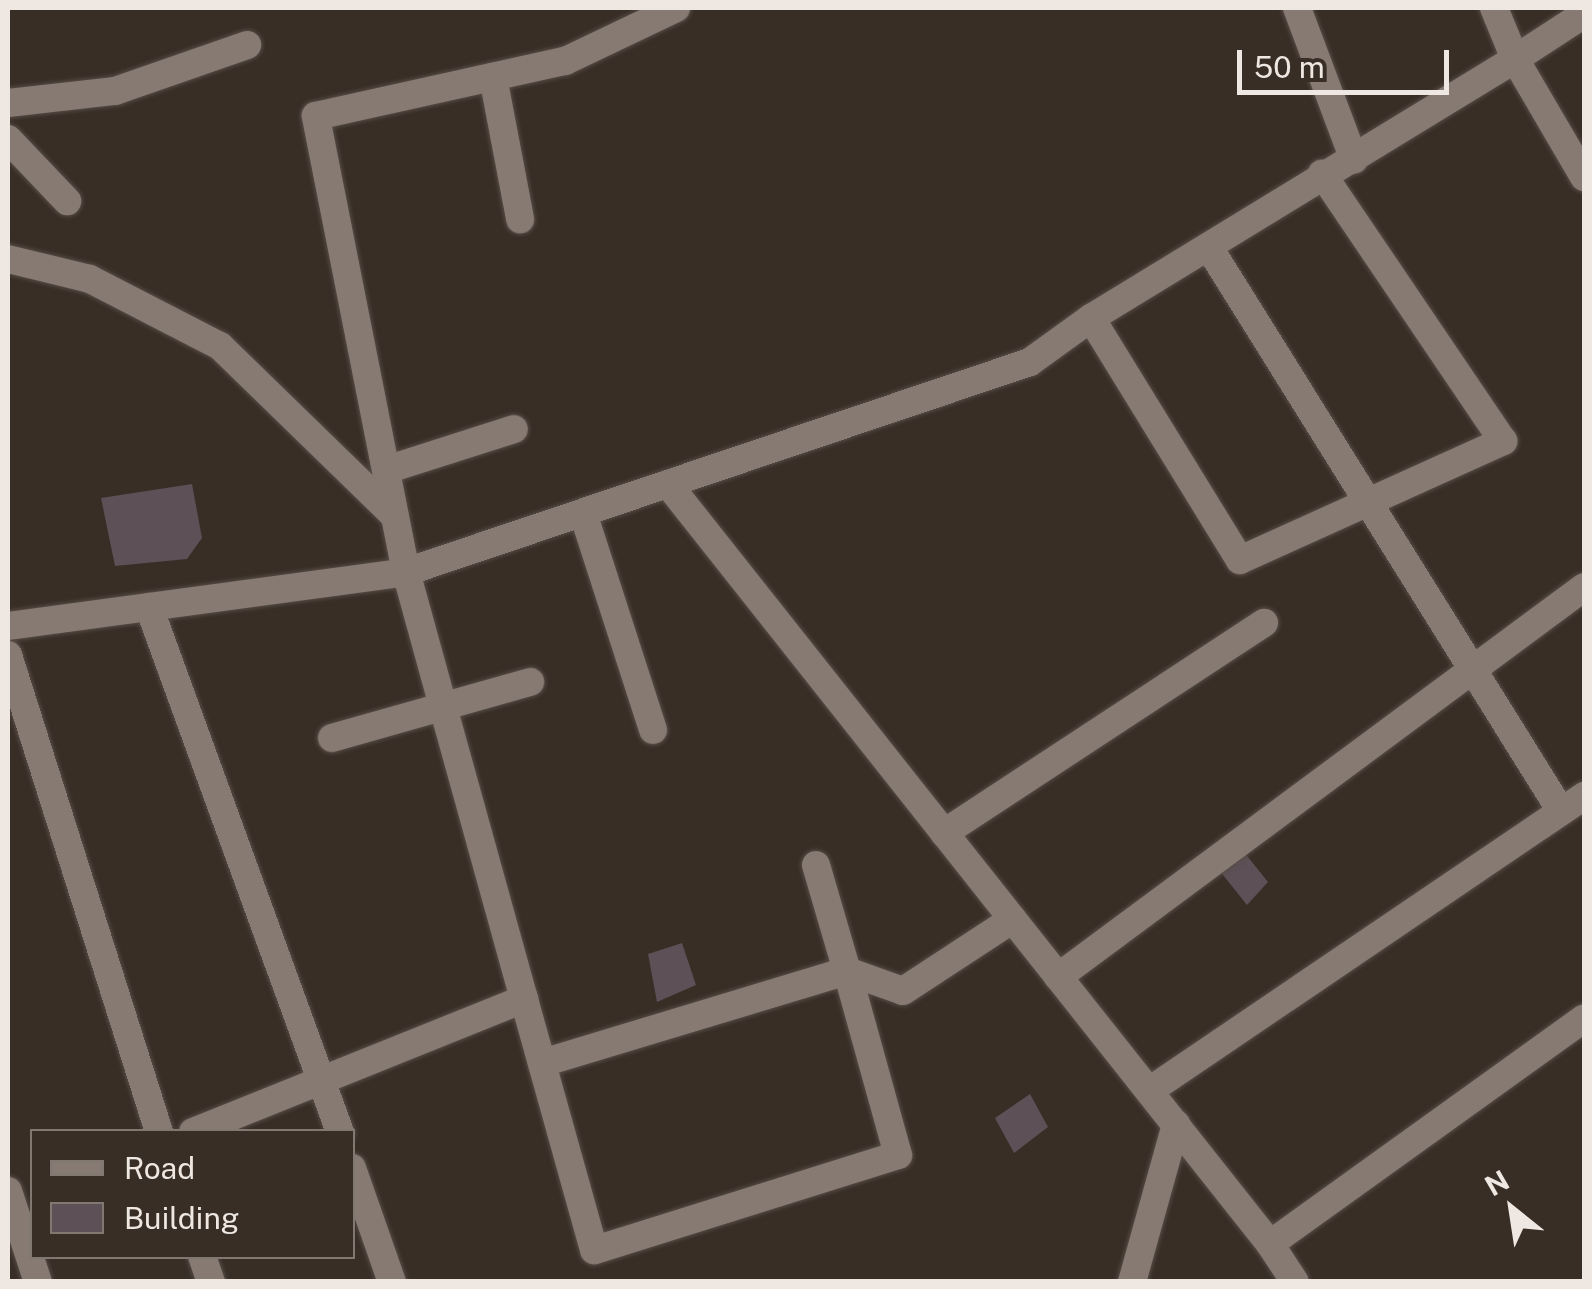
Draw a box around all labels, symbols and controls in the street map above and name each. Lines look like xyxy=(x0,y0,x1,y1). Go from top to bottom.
scale bar xyxy=(1242,30,1454,92)
text: 50 m xyxy=(1254,49,1325,85)
legend xyxy=(30,1129,355,1259)
text: Road xyxy=(124,1150,195,1186)
north arrow xyxy=(1462,1159,1562,1259)
text: N xyxy=(1479,1163,1514,1202)
text: Building xyxy=(124,1200,239,1236)

